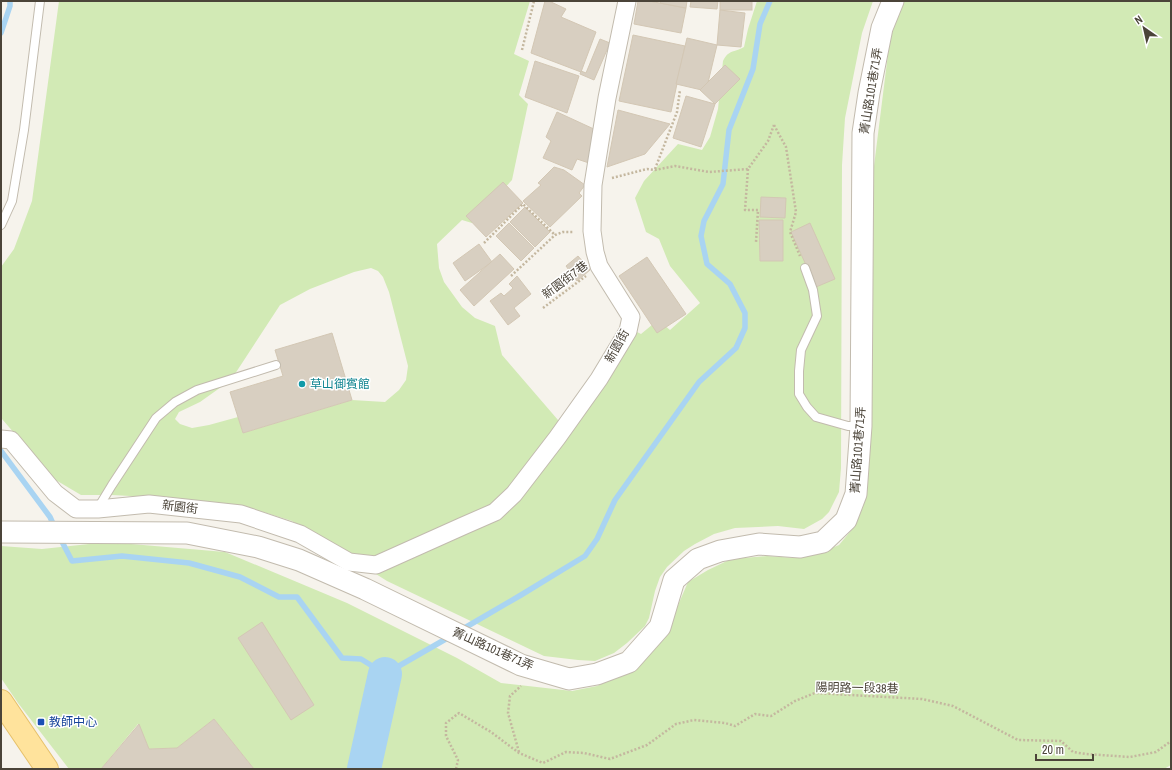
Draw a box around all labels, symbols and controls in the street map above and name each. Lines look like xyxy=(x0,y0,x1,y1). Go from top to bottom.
north arrow xyxy=(1124,8,1164,48)
text: N xyxy=(1132,12,1145,27)
street label: 菁山路101巷71弄 xyxy=(856,47,886,135)
street label: 新園街7巷 xyxy=(539,258,591,302)
street label: 新園街 xyxy=(601,326,633,366)
place label: 草山御賓館 xyxy=(310,376,370,392)
marker: 草山御賓館 xyxy=(297,379,307,389)
street label: 菁山路101巷71弄 xyxy=(847,406,869,494)
street label: 新園街 xyxy=(161,497,199,517)
street label: 菁山路101巷71弄 xyxy=(450,624,536,674)
street label: 陽明路一段38巷 xyxy=(815,679,899,697)
place label: 教師中心 xyxy=(49,714,97,730)
marker: 教師中心 xyxy=(36,717,46,727)
scale bar xyxy=(1036,736,1093,762)
text: 20 m xyxy=(1042,742,1064,758)

